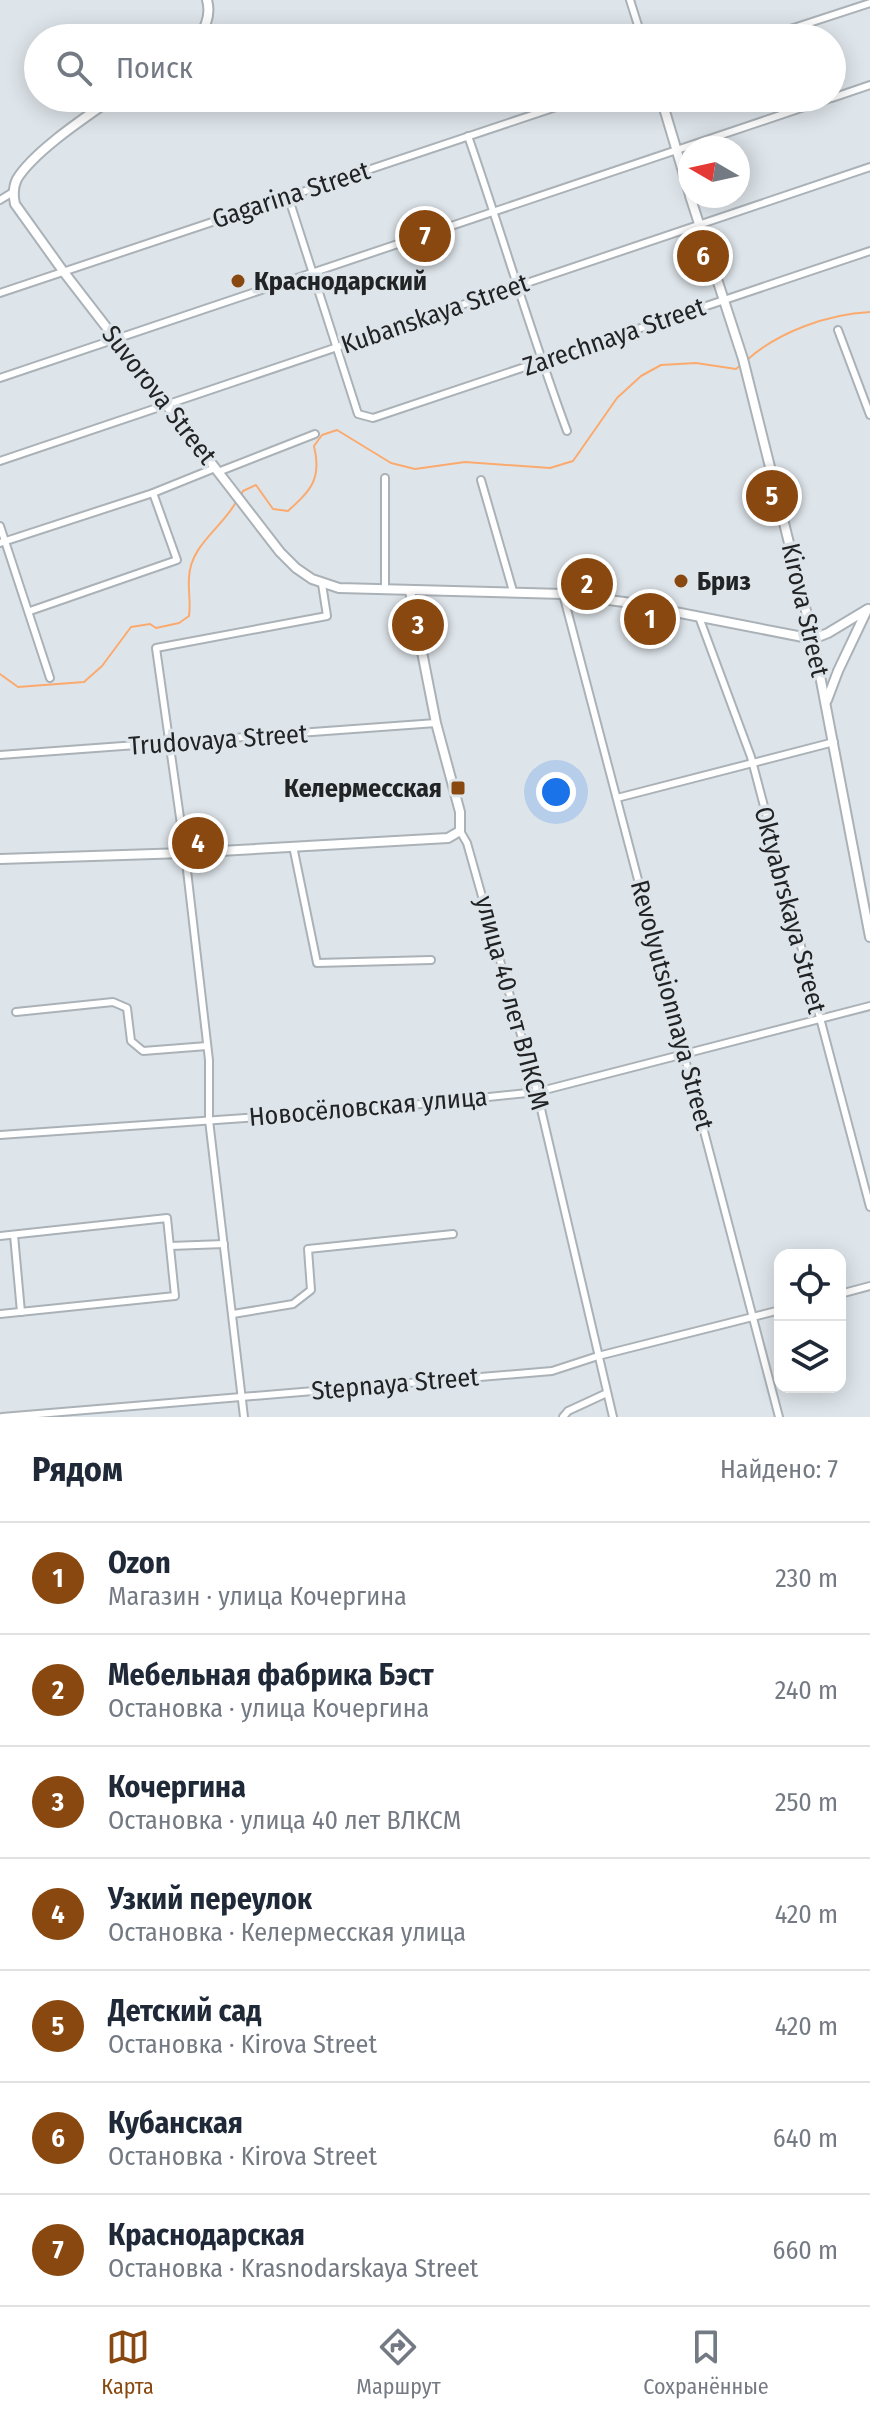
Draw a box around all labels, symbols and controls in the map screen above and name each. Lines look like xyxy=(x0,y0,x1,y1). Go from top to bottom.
search box xyxy=(24,24,846,112)
icon: search xyxy=(52,46,96,90)
text: Поиск xyxy=(116,50,193,86)
north arrow xyxy=(678,136,750,208)
street label: Gagarina Street xyxy=(208,155,374,235)
pin: 7 xyxy=(399,206,451,266)
pin: 6 xyxy=(677,226,729,286)
place label: Краснодарский xyxy=(254,266,427,297)
street label: Kubanskaya Street xyxy=(337,267,533,361)
marker: Краснодарский xyxy=(229,272,247,290)
street label: Zarechnaya Street xyxy=(519,291,710,383)
street label: Suvorova Street xyxy=(95,319,223,471)
pin: 5 xyxy=(746,466,798,526)
street label: Kirova Street xyxy=(775,540,836,680)
pin: 2 xyxy=(561,554,613,614)
place label: Бриз xyxy=(697,566,751,597)
marker: Бриз xyxy=(672,572,690,590)
pin: 1 xyxy=(624,589,676,649)
pin: 3 xyxy=(392,595,444,655)
street label: Trudovaya Street xyxy=(128,718,309,762)
your location xyxy=(536,772,576,812)
place label: Келермесская xyxy=(284,773,442,804)
marker: Келермесская xyxy=(449,779,467,797)
street label: Oktyabrskaya Street xyxy=(748,803,833,1017)
pin: 4 xyxy=(172,813,224,873)
street label: Revolyutsionnaya Street xyxy=(624,877,720,1134)
street label: улица 40 лет ВЛКСМ xyxy=(469,893,555,1113)
street label: Новосёловская улица xyxy=(248,1081,488,1133)
map controls xyxy=(774,1249,846,1393)
button: locate xyxy=(774,1249,846,1321)
button: layers xyxy=(774,1321,846,1393)
street label: Stepnaya Street xyxy=(310,1361,480,1407)
text: Рядом xyxy=(32,1449,123,1490)
text: Найдено: 7 xyxy=(720,1454,838,1485)
text: Ozon xyxy=(108,1545,171,1581)
text: 1 xyxy=(53,1563,64,1594)
text: 230 m xyxy=(775,1563,838,1594)
text: Магазин · улица Кочергина xyxy=(108,1581,407,1612)
text: Мебельная фабрика Бэст xyxy=(108,1657,434,1693)
text: 2 xyxy=(52,1675,64,1706)
text: 240 m xyxy=(775,1675,838,1706)
text: Остановка · улица Кочергина xyxy=(108,1693,429,1724)
text: Кочергина xyxy=(108,1769,246,1805)
text: 3 xyxy=(52,1787,64,1818)
text: 250 m xyxy=(775,1787,838,1818)
text: Остановка · улица 40 лет ВЛКСМ xyxy=(108,1805,461,1836)
text: Узкий переулок xyxy=(108,1881,312,1917)
text: 4 xyxy=(51,1899,65,1930)
text: 420 m xyxy=(775,1899,838,1930)
text: Остановка · Келермесская улица xyxy=(108,1917,466,1948)
text: Детский сад xyxy=(108,1993,261,2029)
text: 5 xyxy=(52,2011,64,2042)
text: 420 m xyxy=(775,2011,838,2042)
text: Остановка · Kirova Street xyxy=(108,2029,377,2060)
text: Кубанская xyxy=(108,2105,243,2141)
text: 6 xyxy=(51,2123,65,2154)
text: 640 m xyxy=(773,2123,838,2154)
text: Остановка · Kirova Street xyxy=(108,2141,377,2172)
text: Краснодарская xyxy=(108,2217,305,2253)
text: 7 xyxy=(52,2235,64,2266)
text: 660 m xyxy=(773,2235,838,2266)
text: Остановка · Krasnodarskaya Street xyxy=(108,2253,478,2284)
tab: Карта xyxy=(101,2325,154,2400)
tab: Маршрут xyxy=(356,2325,441,2400)
tab: Сохранённые xyxy=(643,2325,769,2400)

